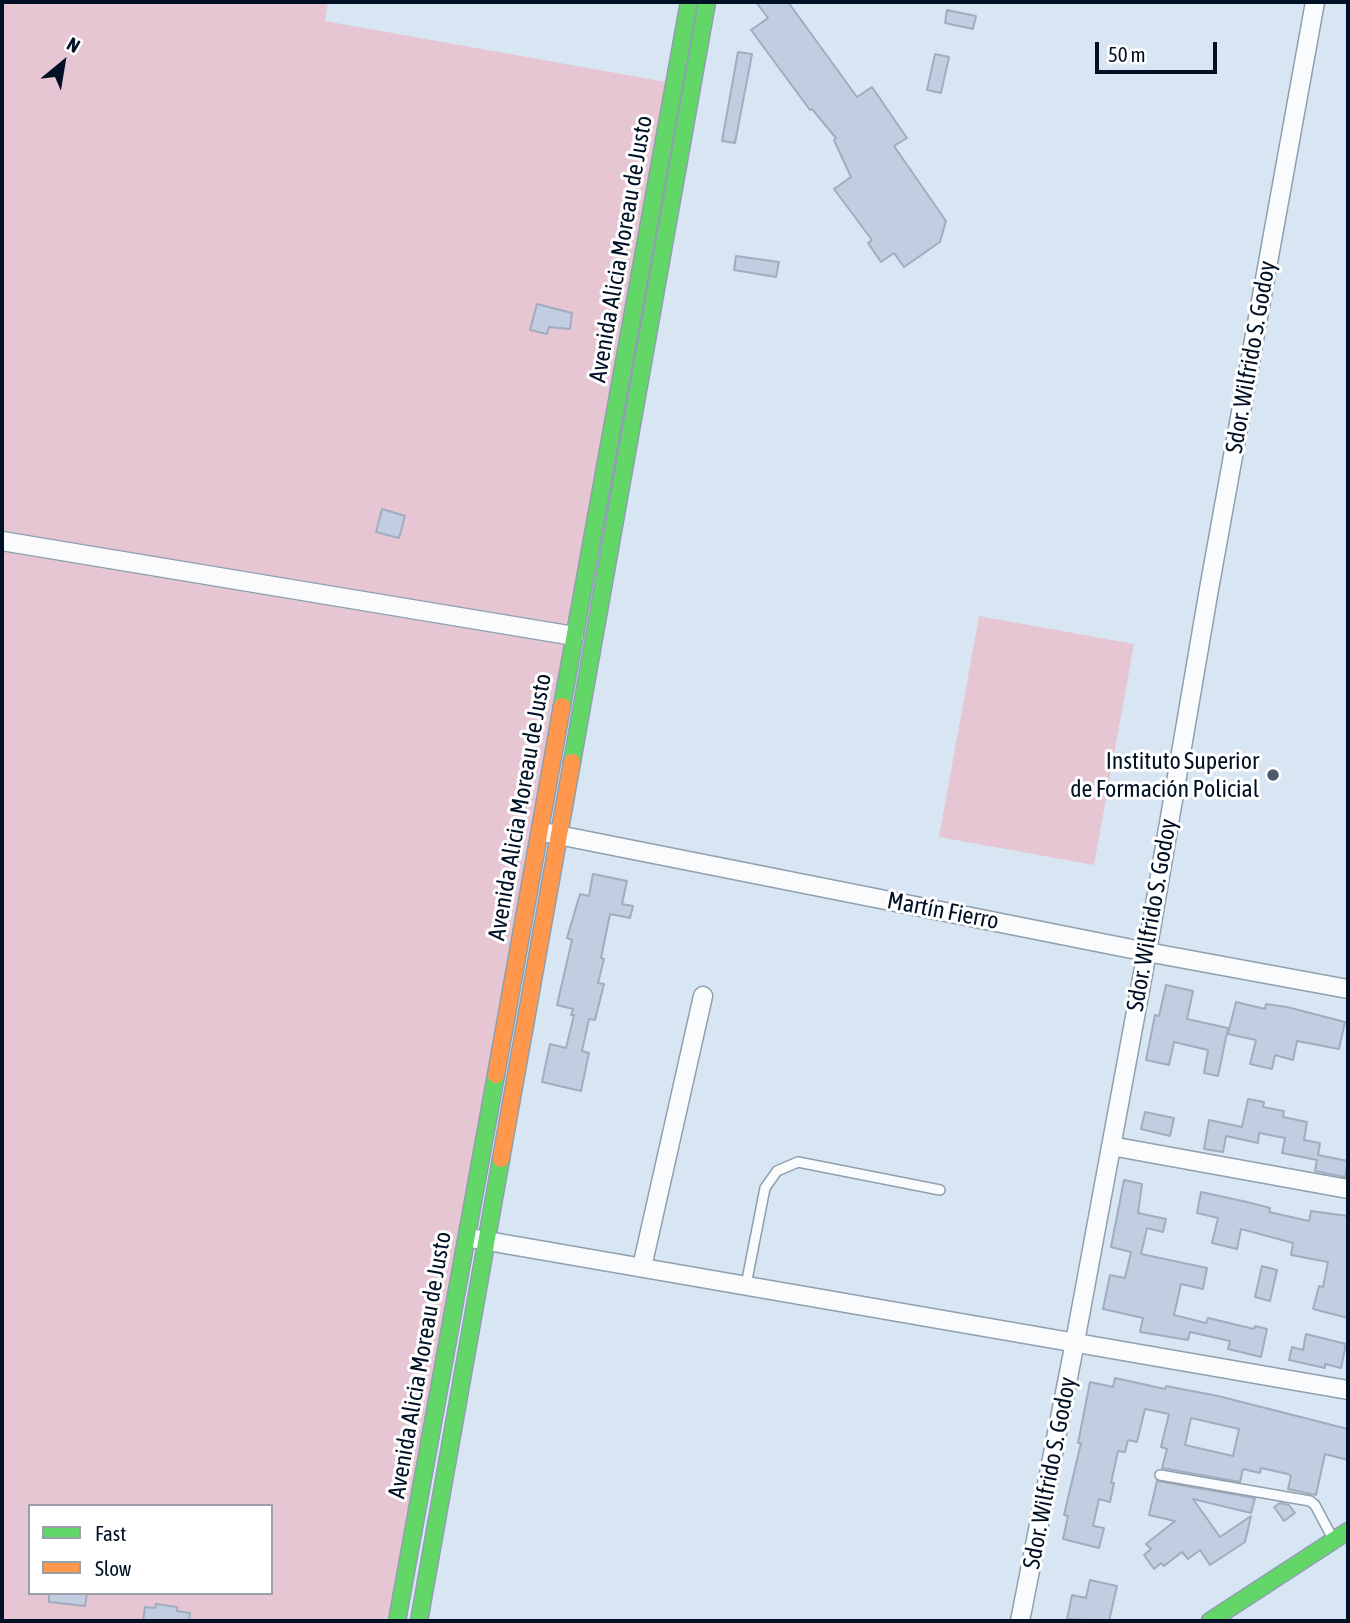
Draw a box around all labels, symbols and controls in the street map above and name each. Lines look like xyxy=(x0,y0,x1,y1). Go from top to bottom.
north arrow xyxy=(28,28,98,98)
scale bar xyxy=(1098,28,1220,72)
text: N xyxy=(63,32,84,57)
text: 50 m xyxy=(1108,42,1146,66)
street label: Avenida Alicia Moreau de Justo xyxy=(583,113,659,385)
street label: Sdor. Wilfrido S. Godoy xyxy=(1220,259,1282,455)
street label: Avenida Alicia Moreau de Justo xyxy=(482,671,558,943)
place label: Instituto Superior de Formación Policial xyxy=(1070,747,1259,803)
marker: Instituto Superior de Formación Policial xyxy=(1265,767,1281,783)
street label: Sdor. Wilfrido S. Godoy xyxy=(1121,817,1183,1013)
street label: Martín Fierro xyxy=(885,886,1001,936)
street label: Avenida Alicia Moreau de Justo xyxy=(382,1229,458,1501)
street label: Sdor. Wilfrido S. Godoy xyxy=(1017,1375,1083,1571)
legend xyxy=(28,1504,273,1595)
text: Fast xyxy=(95,1521,126,1545)
text: Slow xyxy=(95,1556,131,1580)

